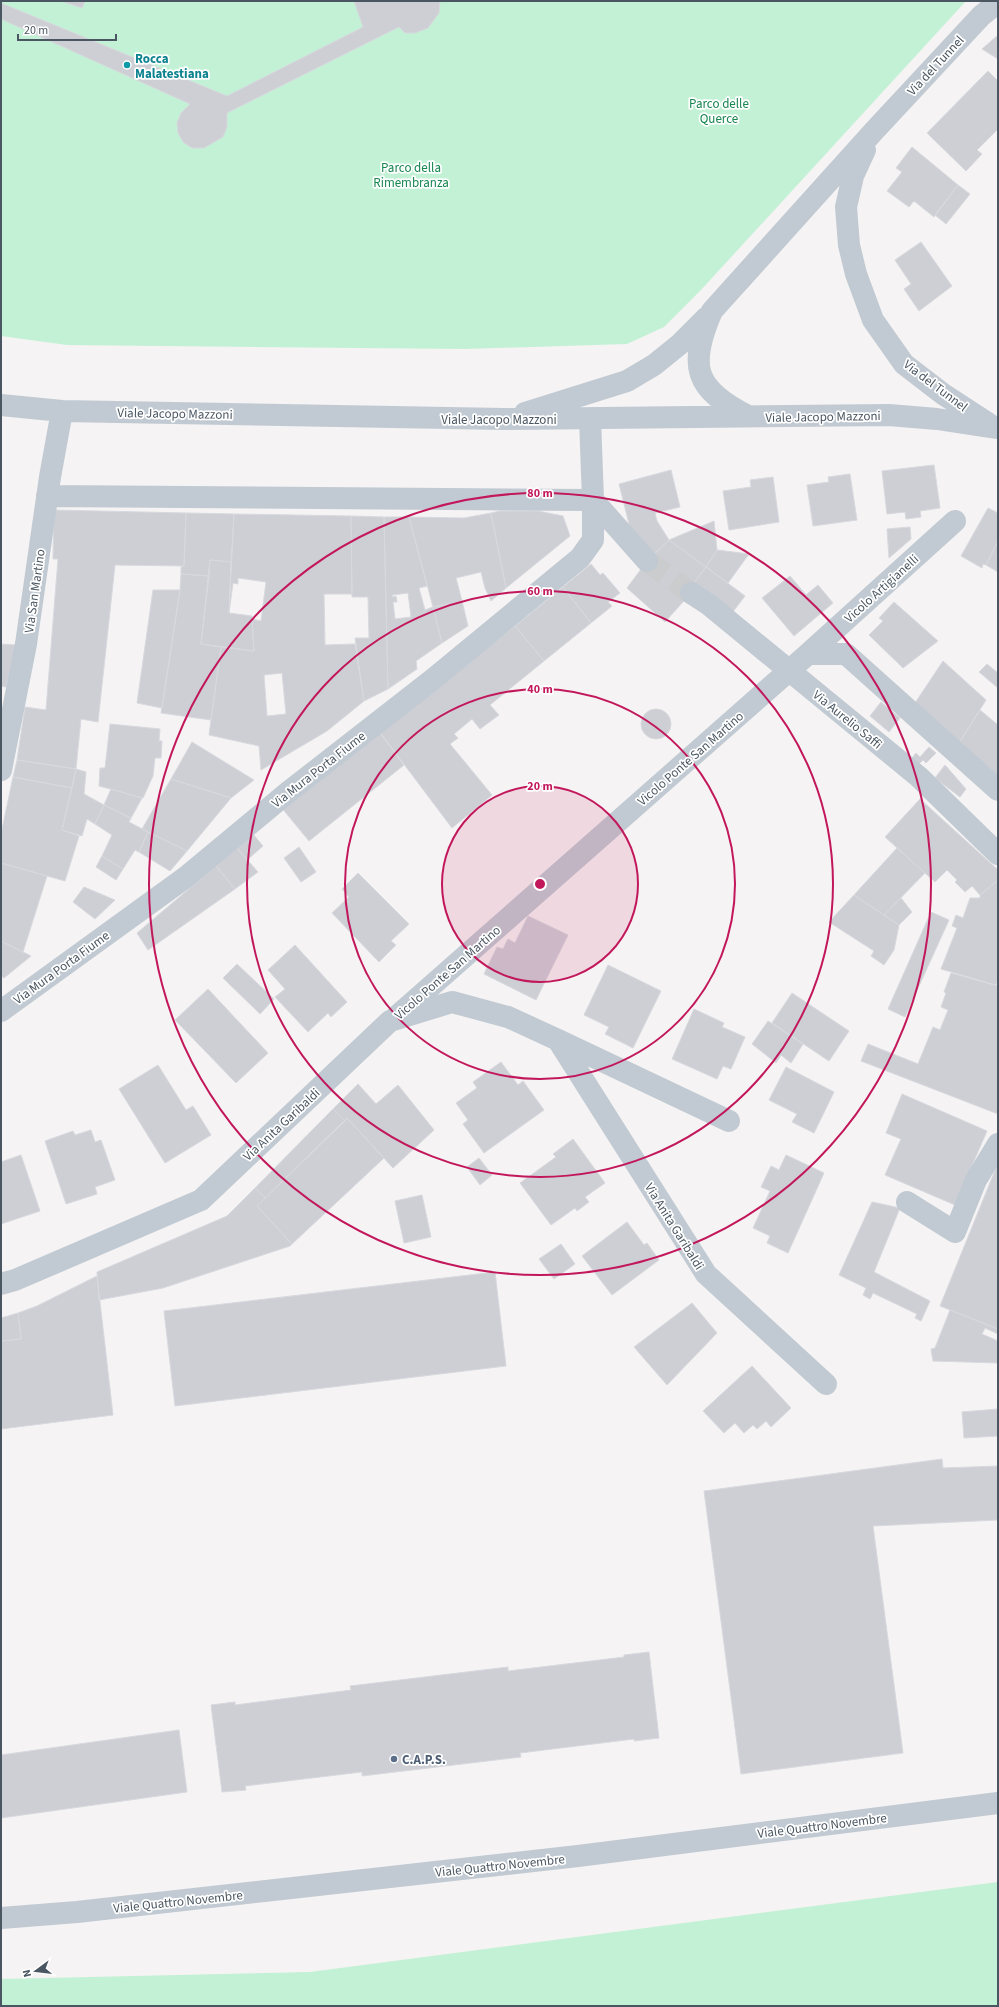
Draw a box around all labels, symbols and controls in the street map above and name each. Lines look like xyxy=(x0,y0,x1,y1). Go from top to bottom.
scale bar xyxy=(18,16,116,42)
text: 20 m xyxy=(24,22,48,39)
street label: Via del Tunnel xyxy=(903,32,968,100)
place label: Rocca Malatestiana xyxy=(135,50,209,83)
marker: Rocca Malatestiana xyxy=(122,60,132,70)
park label: Parco delle Querce xyxy=(689,95,749,128)
park label: Parco della Rimembranza xyxy=(373,159,449,192)
street label: Via del Tunnel xyxy=(900,356,971,416)
street label: Viale Jacopo Mazzoni xyxy=(117,404,233,424)
street label: Viale Jacopo Mazzoni xyxy=(765,407,881,427)
street label: Viale Jacopo Mazzoni xyxy=(441,411,557,429)
text: 80 m xyxy=(527,485,553,502)
street label: Via San Martino xyxy=(20,548,50,634)
street label: Vicolo Artigianelli xyxy=(841,550,923,627)
text: 60 m xyxy=(527,583,553,600)
text: 40 m xyxy=(527,681,553,698)
street label: Via Aurelio Saffi xyxy=(809,686,886,753)
street label: Vicolo Ponte San Martino xyxy=(634,708,748,810)
street label: Via Mura Porta Fiume xyxy=(268,727,369,812)
text: 20 m xyxy=(527,778,553,795)
centre of rings xyxy=(533,877,547,891)
street label: Vicolo Ponte San Martino xyxy=(391,922,505,1024)
street label: Via Mura Porta Fiume xyxy=(10,927,113,1009)
street label: Via Anita Garibaldi xyxy=(239,1084,324,1165)
street label: Via Anita Garibaldi xyxy=(640,1180,708,1273)
place label: C.A.P.S. xyxy=(402,1751,446,1769)
marker: C.A.P.S. xyxy=(389,1754,399,1764)
street label: Viale Quattro Novembre xyxy=(756,1809,888,1843)
street label: Viale Quattro Novembre xyxy=(434,1850,566,1882)
street label: Viale Quattro Novembre xyxy=(112,1886,244,1918)
north arrow xyxy=(16,1951,56,1991)
text: N xyxy=(19,1968,35,1979)

